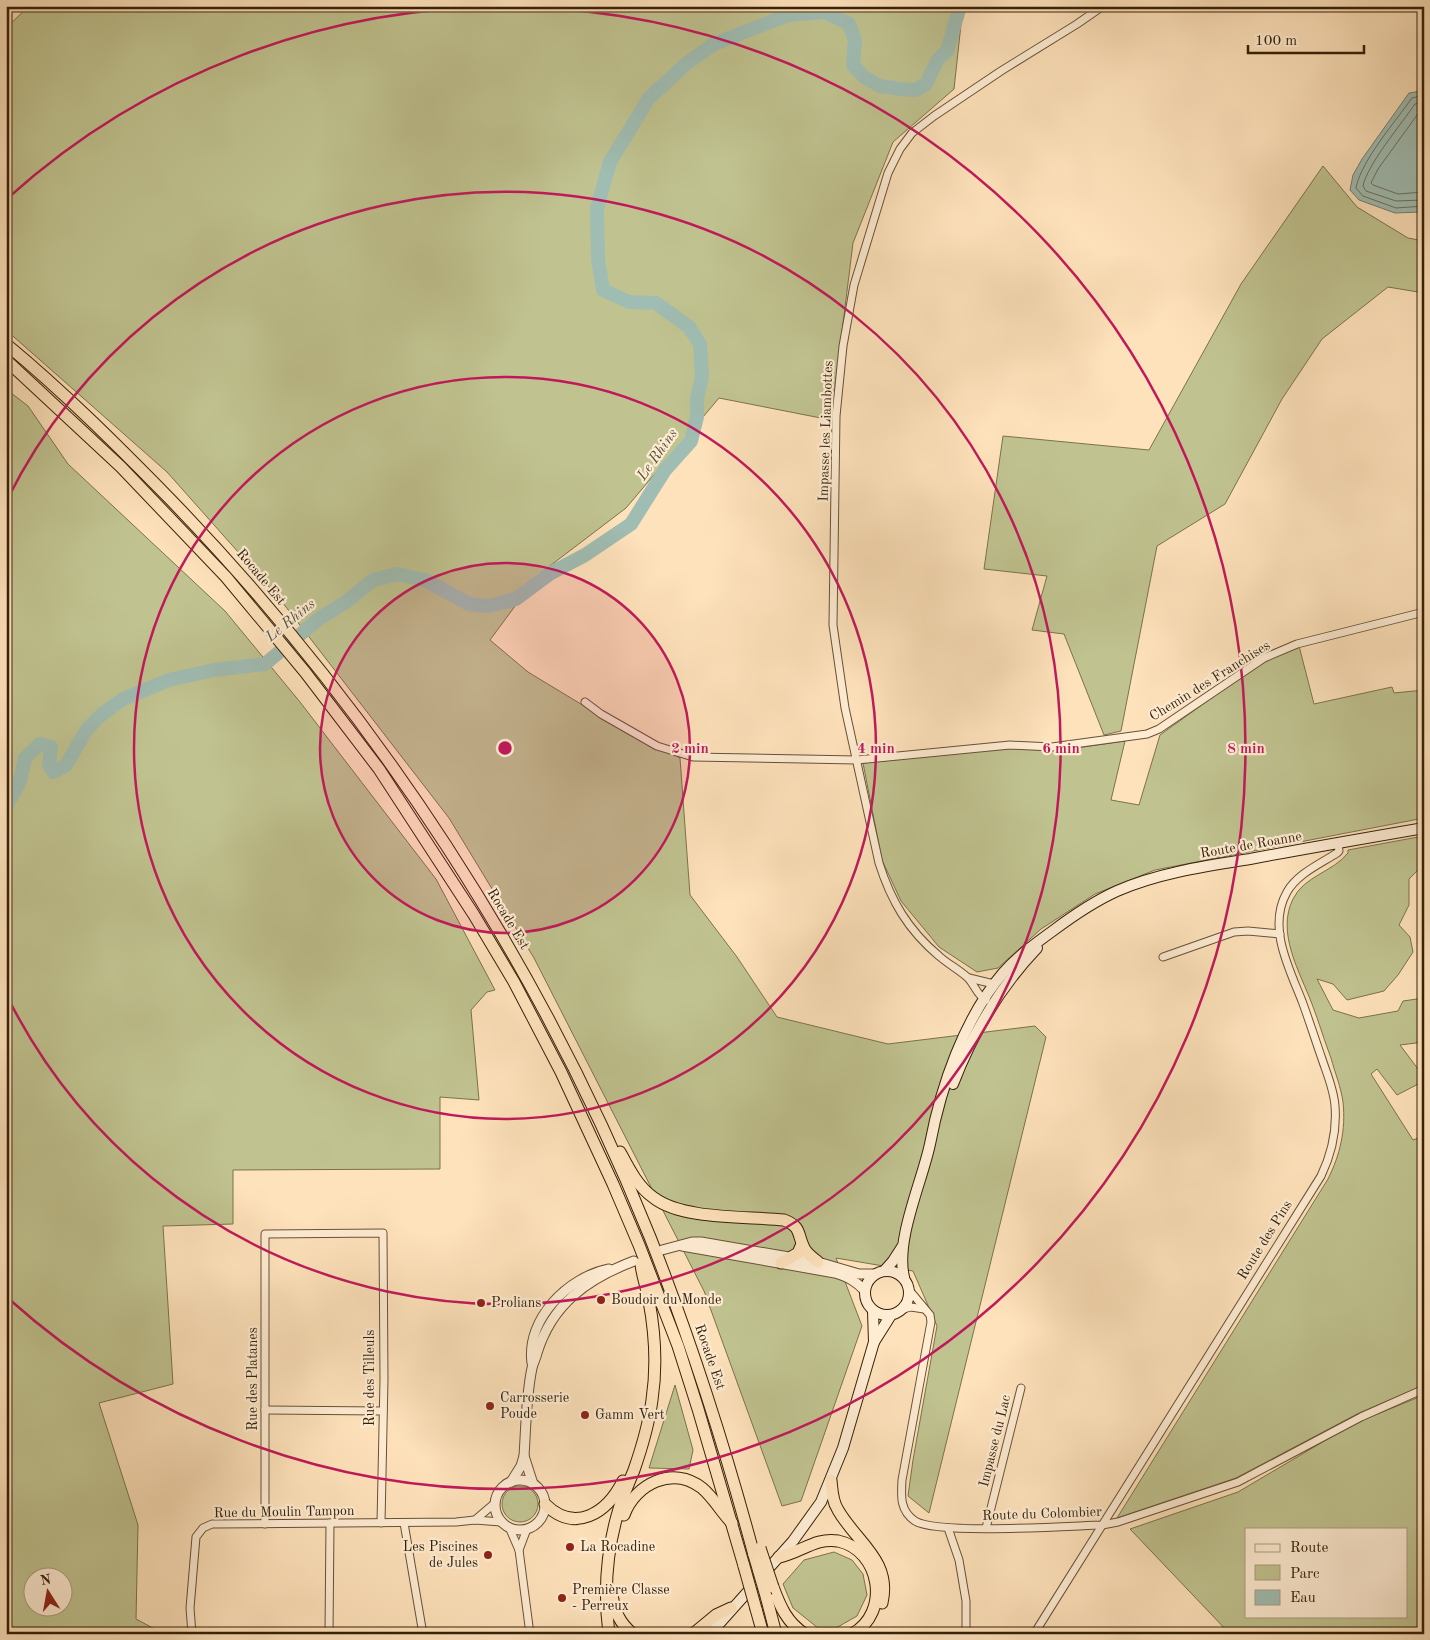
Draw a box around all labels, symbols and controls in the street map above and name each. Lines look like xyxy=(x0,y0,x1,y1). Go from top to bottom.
scale bar xyxy=(1248,22,1364,54)
text: 100 m xyxy=(1255,34,1297,49)
street label: Impasse les Liambottes xyxy=(817,360,835,502)
water label: Le Rhins xyxy=(634,427,681,484)
street label: Rocade Est xyxy=(234,546,288,608)
water label: Le Rhins xyxy=(263,597,319,646)
street label: Chemin des Franchises xyxy=(1147,638,1273,724)
centre of rings xyxy=(496,739,514,757)
text: 2 min xyxy=(671,742,709,757)
text: 4 min xyxy=(857,742,895,757)
text: 6 min xyxy=(1042,742,1080,757)
text: 8 min xyxy=(1227,742,1265,757)
street label: Route de Roanne xyxy=(1199,829,1303,861)
street label: Rocade Est xyxy=(484,886,532,952)
street label: Route des Pins xyxy=(1235,1198,1295,1282)
place label: Boudoir du Monde xyxy=(611,1293,721,1307)
marker: Boudoir du Monde xyxy=(595,1294,607,1306)
place label: Prolians xyxy=(491,1296,541,1310)
marker: Prolians xyxy=(475,1297,487,1309)
street label: Rocade Est xyxy=(692,1322,728,1392)
street label: Rue des Platanes xyxy=(246,1327,260,1431)
street label: Rue des Tilleuls xyxy=(363,1330,377,1426)
place label: Carrosserie Poude xyxy=(500,1391,569,1421)
street label: Impasse du Lac xyxy=(977,1393,1013,1489)
marker: Carrosserie Poude xyxy=(484,1400,496,1412)
place label: Gamm Vert xyxy=(595,1408,665,1422)
marker: Gamm Vert xyxy=(579,1409,591,1421)
street label: Rue du Moulin Tampon xyxy=(213,1504,355,1520)
street label: Route du Colombier xyxy=(982,1505,1102,1523)
legend xyxy=(1245,1528,1408,1618)
place label: Les Piscines de Jules xyxy=(403,1540,478,1570)
place label: La Rocadine xyxy=(580,1540,655,1554)
marker: La Rocadine xyxy=(564,1541,576,1553)
text: Route xyxy=(1290,1541,1328,1556)
marker: Les Piscines de Jules xyxy=(482,1549,494,1561)
text: Parc xyxy=(1290,1567,1320,1582)
north arrow xyxy=(22,1568,72,1618)
text: N xyxy=(39,1572,53,1588)
place label: Première Classe - Perreux xyxy=(572,1583,670,1613)
text: Eau xyxy=(1290,1591,1316,1606)
marker: Première Classe - Perreux xyxy=(556,1592,568,1604)

